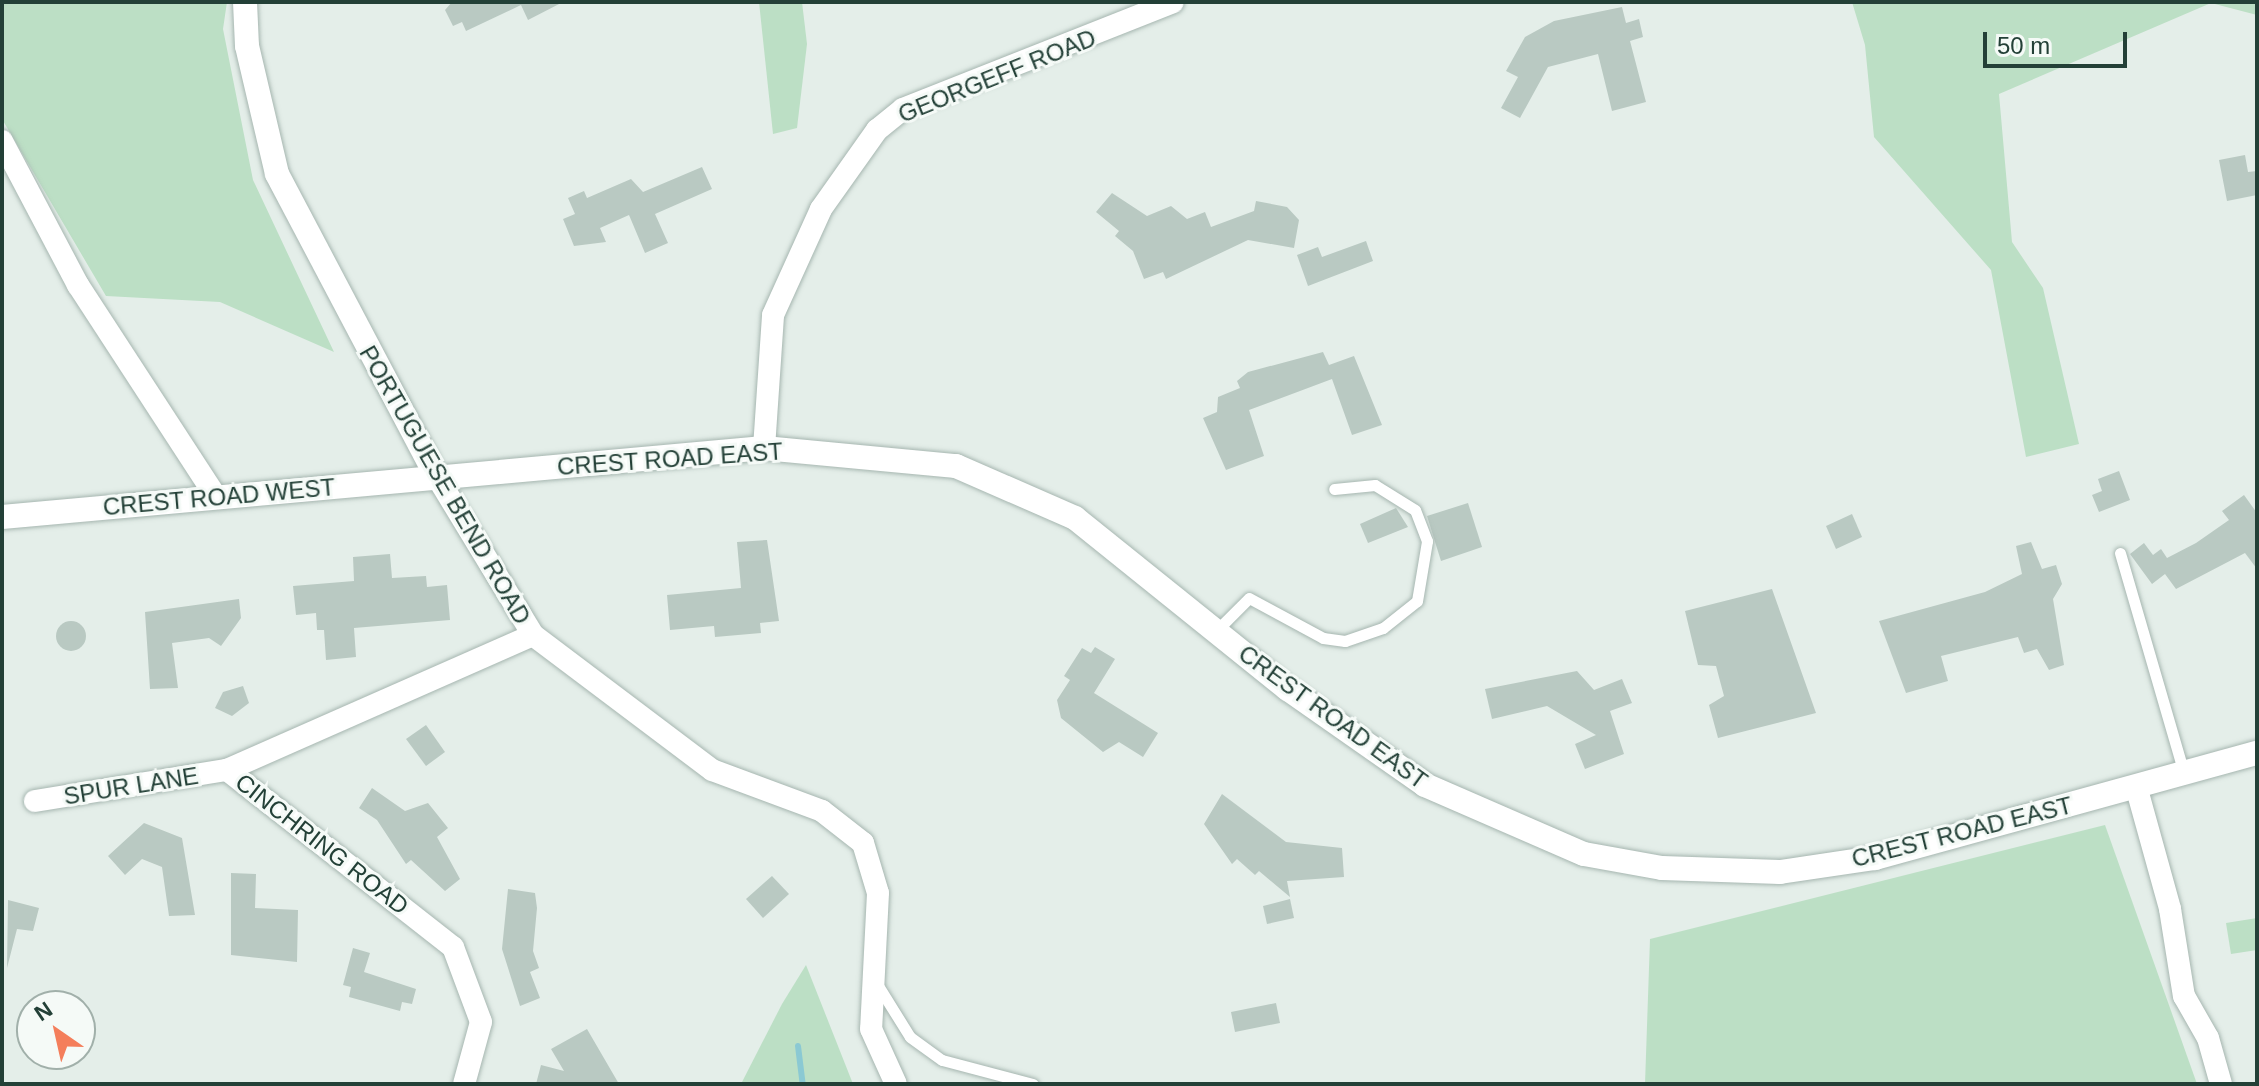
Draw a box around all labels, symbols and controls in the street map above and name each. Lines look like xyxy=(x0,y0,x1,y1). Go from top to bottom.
scale bar xyxy=(1987,16,2131,66)
street label: GEORGEFF ROAD xyxy=(894,23,1100,129)
text: 50 m xyxy=(1997,32,2050,59)
street label: PORTUGUESE BEND ROAD xyxy=(353,341,537,629)
street label: CREST ROAD EAST xyxy=(556,437,784,481)
street label: CREST ROAD WEST xyxy=(102,472,336,522)
street label: CREST ROAD EAST xyxy=(1233,639,1433,795)
street label: SPUR LANE xyxy=(62,761,200,811)
street label: CINCHRING ROAD xyxy=(230,767,414,921)
street label: CREST ROAD EAST xyxy=(1849,791,2075,873)
north arrow xyxy=(16,990,96,1070)
text: N xyxy=(30,997,57,1026)

